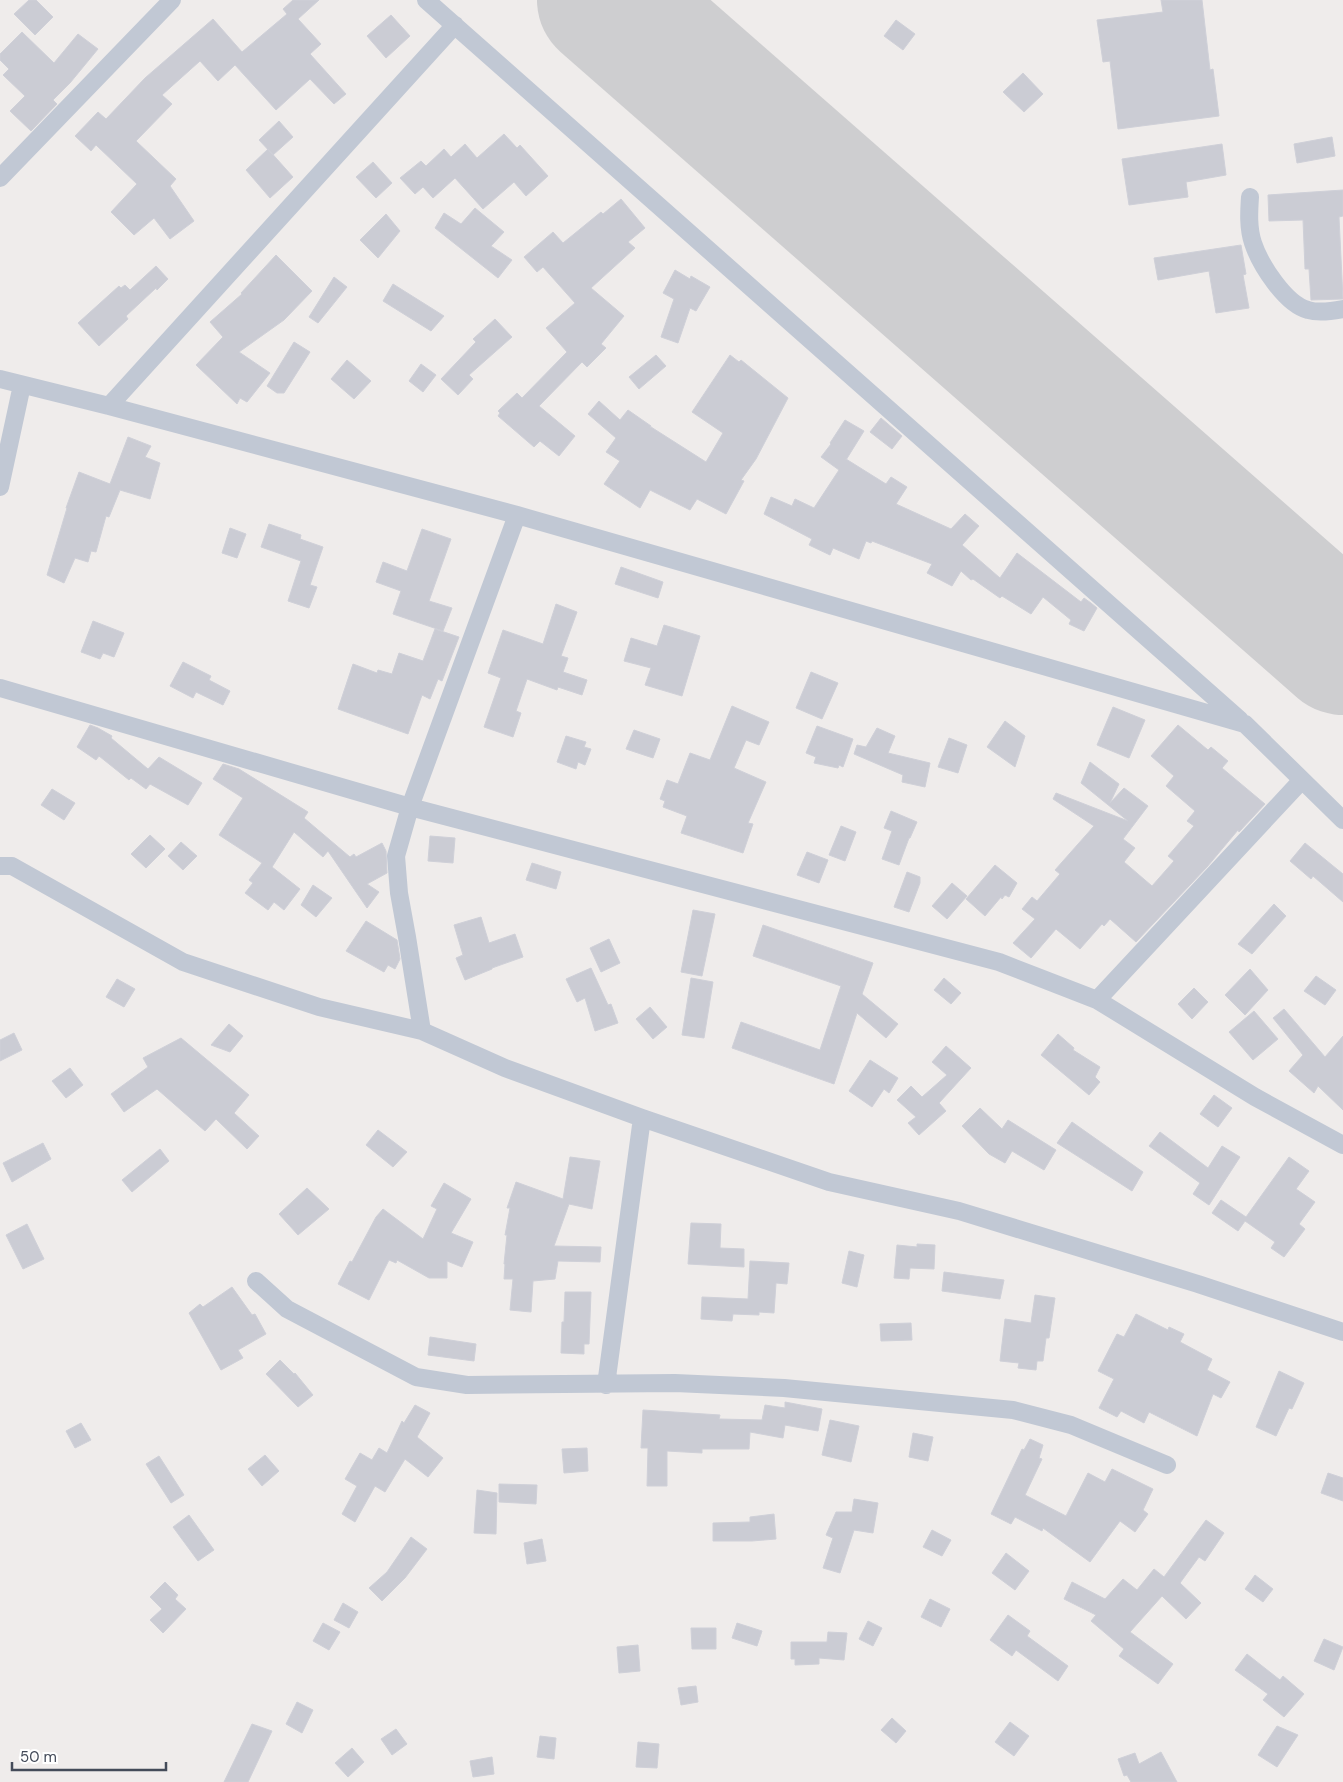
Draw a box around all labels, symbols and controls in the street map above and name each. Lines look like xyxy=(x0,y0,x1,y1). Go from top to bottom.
scale bar xyxy=(12,1740,166,1772)
text: 50 m xyxy=(20,1747,57,1767)

